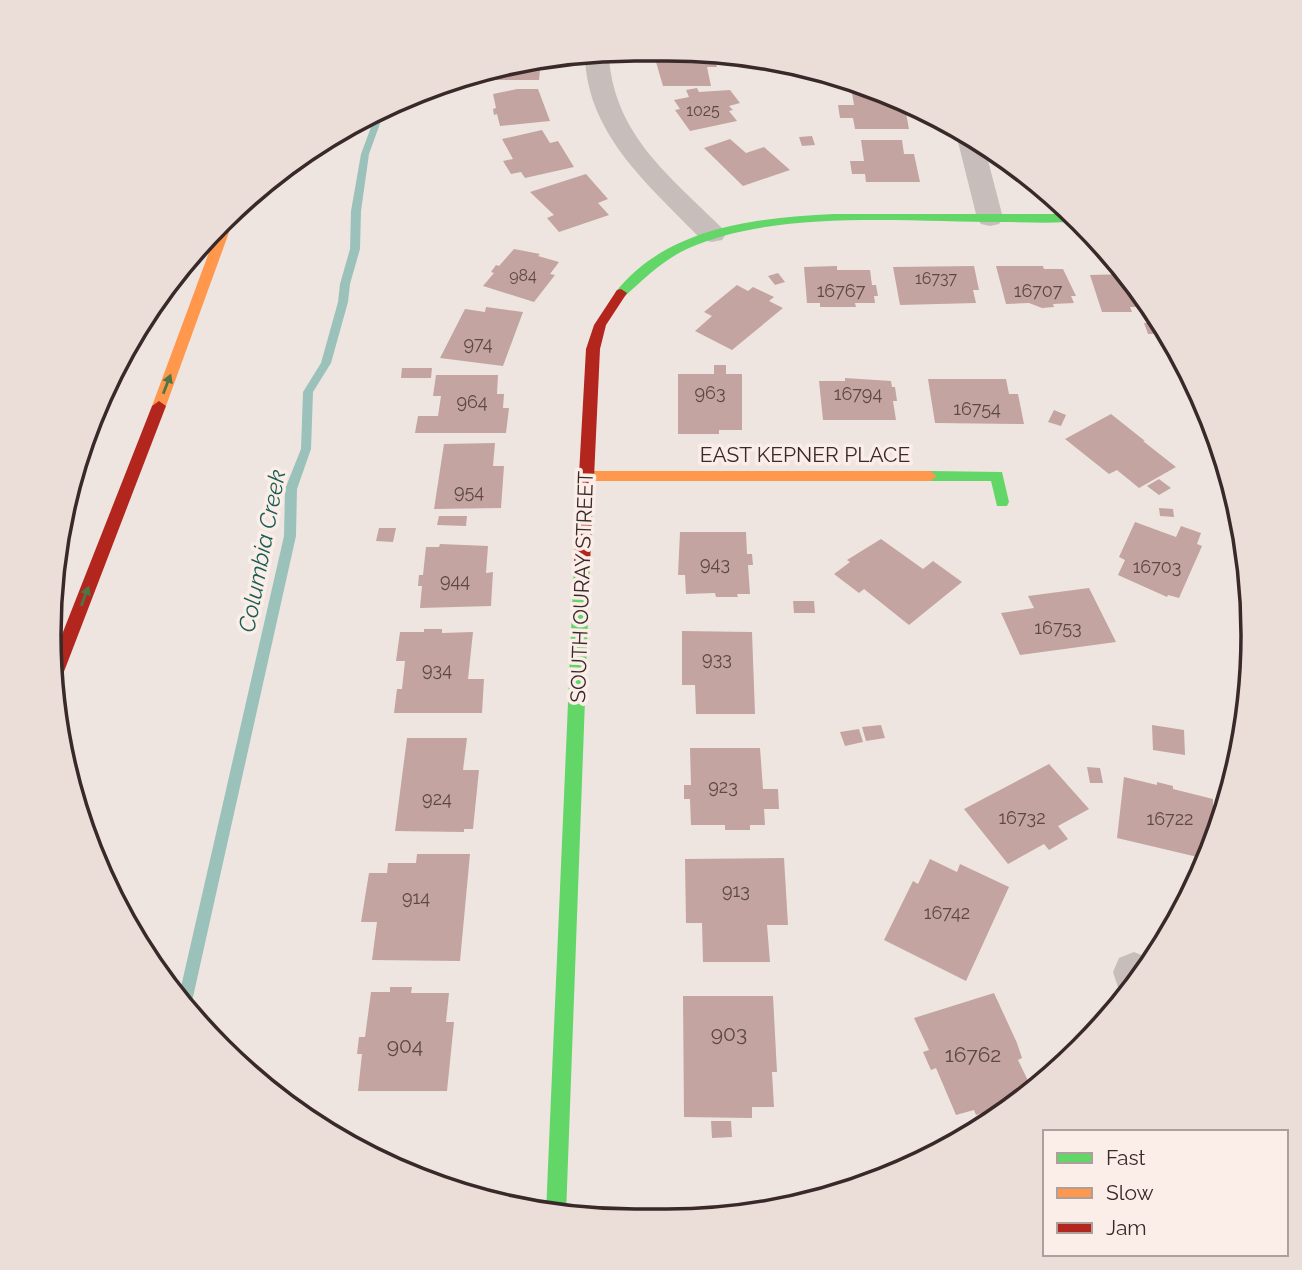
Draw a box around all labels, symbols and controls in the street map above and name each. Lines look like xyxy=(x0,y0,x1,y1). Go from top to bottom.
house number: 1025 xyxy=(686,101,720,120)
house number: 984 xyxy=(509,266,537,285)
house number: 16737 xyxy=(915,269,957,288)
house number: 16767 xyxy=(817,280,866,301)
house number: 16707 xyxy=(1014,280,1063,301)
house number: 974 xyxy=(464,333,493,354)
one-way arrow xyxy=(162,373,173,394)
house number: 963 xyxy=(694,382,726,403)
house number: 16794 xyxy=(834,383,882,404)
house number: 964 xyxy=(456,391,488,412)
house number: 16754 xyxy=(953,398,1001,419)
street label: EAST KEPNER PLACE xyxy=(700,442,910,467)
water label: Columbia Creek xyxy=(232,467,291,635)
street label: SOUTH OURAY STREET xyxy=(565,471,598,703)
house number: 954 xyxy=(454,481,484,502)
house number: 943 xyxy=(700,553,730,574)
house number: 16703 xyxy=(1133,556,1181,577)
house number: 944 xyxy=(440,570,470,591)
one-way arrow xyxy=(80,585,91,606)
house number: 16753 xyxy=(1034,617,1082,638)
house number: 933 xyxy=(702,648,732,669)
house number: 934 xyxy=(422,659,452,680)
house number: 923 xyxy=(708,776,738,797)
house number: 924 xyxy=(422,788,452,809)
house number: 16732 xyxy=(998,807,1046,828)
house number: 16722 xyxy=(1147,808,1193,829)
house number: 913 xyxy=(722,880,750,901)
house number: 914 xyxy=(402,887,430,908)
house number: 16742 xyxy=(924,902,970,923)
house number: 903 xyxy=(711,1021,747,1046)
house number: 904 xyxy=(387,1033,423,1058)
house number: 16762 xyxy=(945,1042,1001,1067)
legend xyxy=(1043,1130,1288,1256)
text: Fast xyxy=(1106,1145,1146,1170)
text: Slow xyxy=(1106,1180,1154,1205)
text: Jam xyxy=(1106,1215,1147,1240)

